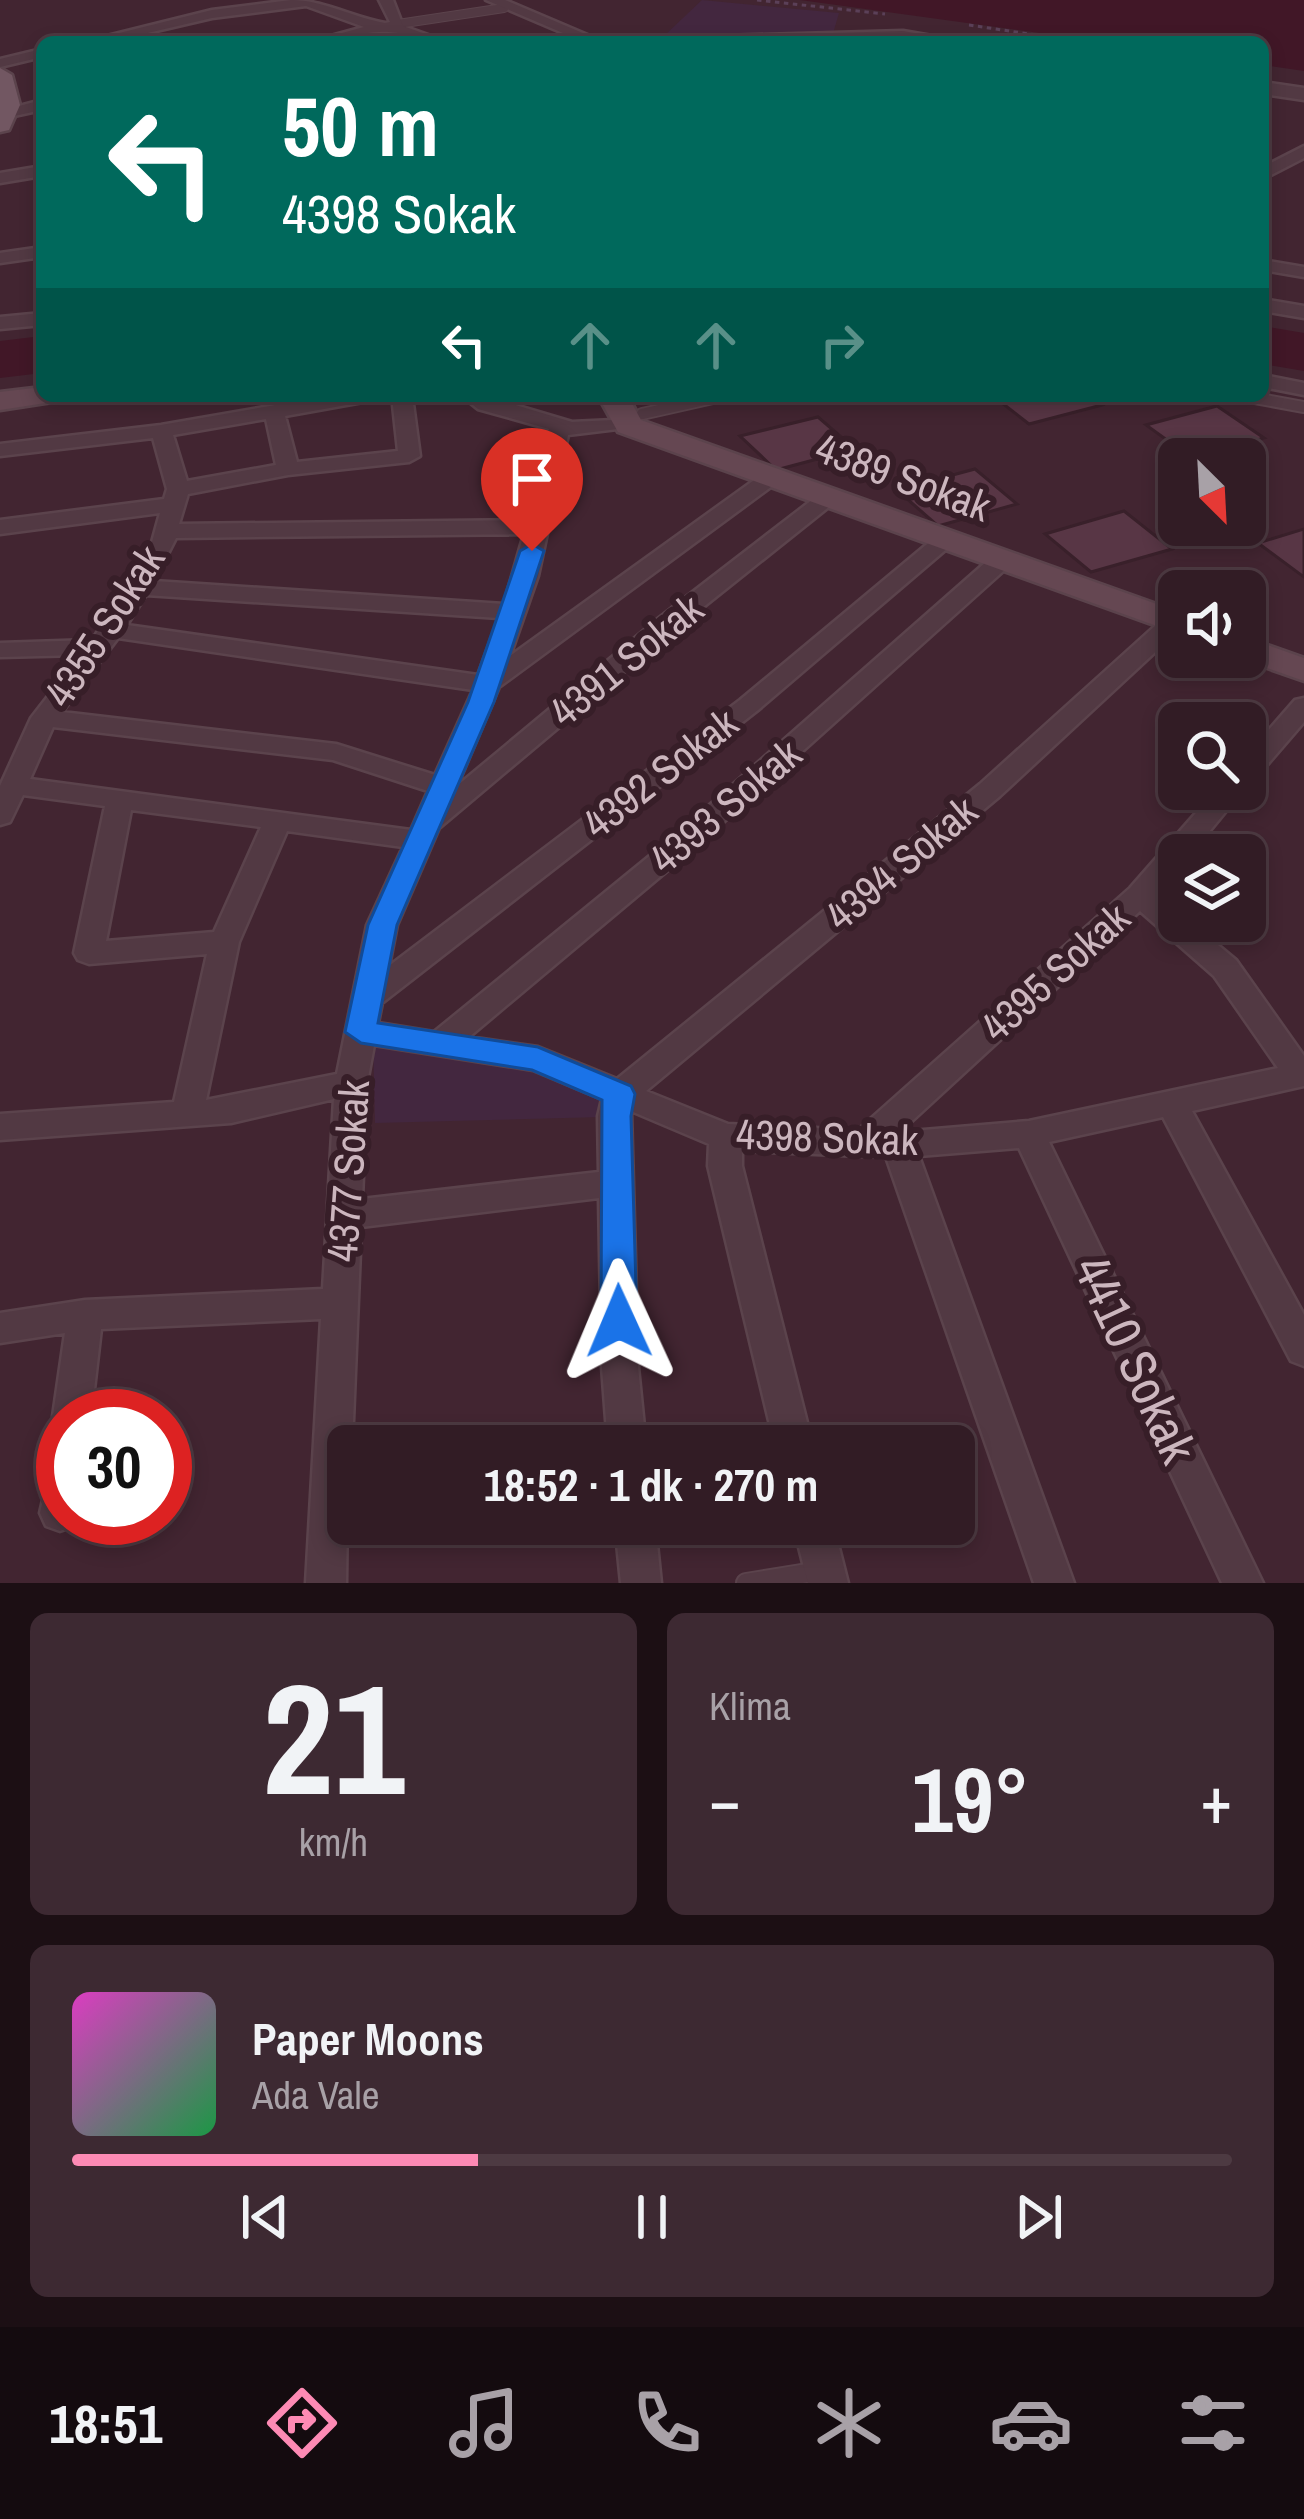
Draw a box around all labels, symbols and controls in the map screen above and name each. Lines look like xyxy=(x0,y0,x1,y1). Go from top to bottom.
text: 50 m xyxy=(282,69,439,182)
icon: left xyxy=(84,84,240,240)
text: 4398 Sokak xyxy=(282,177,516,250)
icon: left xyxy=(431,312,497,378)
icon: ahead xyxy=(557,312,623,378)
icon: ahead xyxy=(683,312,749,378)
icon: right xyxy=(809,312,875,378)
street label: 4389 Sokak xyxy=(808,420,999,535)
pin xyxy=(481,428,583,551)
north arrow xyxy=(1158,438,1266,546)
map controls xyxy=(1158,438,1266,942)
icon: arrive xyxy=(499,446,565,512)
street label: 4355 Sokak xyxy=(31,534,177,718)
button: sound xyxy=(1158,570,1266,678)
street label: 4391 Sokak xyxy=(538,581,715,739)
street label: 4392 Sokak xyxy=(571,694,750,851)
button: search xyxy=(1158,702,1266,810)
street label: 4393 Sokak xyxy=(637,726,813,886)
street label: 4394 Sokak xyxy=(813,783,989,943)
button: layers xyxy=(1158,834,1266,942)
street label: 4395 Sokak xyxy=(969,890,1142,1054)
street label: 4377 Sokak xyxy=(314,1078,382,1264)
street label: 4398 Sokak xyxy=(735,1106,920,1168)
street label: 4410 Sokak xyxy=(1058,1244,1214,1474)
position arrow xyxy=(556,1258,682,1384)
speed limit sign: 30 xyxy=(36,1389,192,1545)
text: 18:52 · 1 dk · 270 m xyxy=(484,1454,818,1515)
text: 21 xyxy=(262,1633,405,1843)
text: Klima xyxy=(709,1680,791,1732)
text: 19° xyxy=(911,1739,1030,1860)
text: − xyxy=(709,1755,741,1844)
text: + xyxy=(1200,1755,1232,1844)
text: km/h xyxy=(299,1816,368,1868)
text: Paper Moons xyxy=(252,2008,484,2069)
text: Ada Vale xyxy=(252,2069,379,2121)
icon: previous xyxy=(232,2184,298,2250)
icon: pause xyxy=(619,2184,685,2250)
icon: next xyxy=(1006,2184,1072,2250)
icon: directions xyxy=(260,2381,344,2465)
icon: music xyxy=(442,2381,526,2465)
icon: phone xyxy=(625,2381,709,2465)
icon: climate xyxy=(807,2381,891,2465)
icon: car xyxy=(989,2381,1073,2465)
icon: filters xyxy=(1171,2381,1255,2465)
text: 18:51 xyxy=(49,2387,162,2460)

